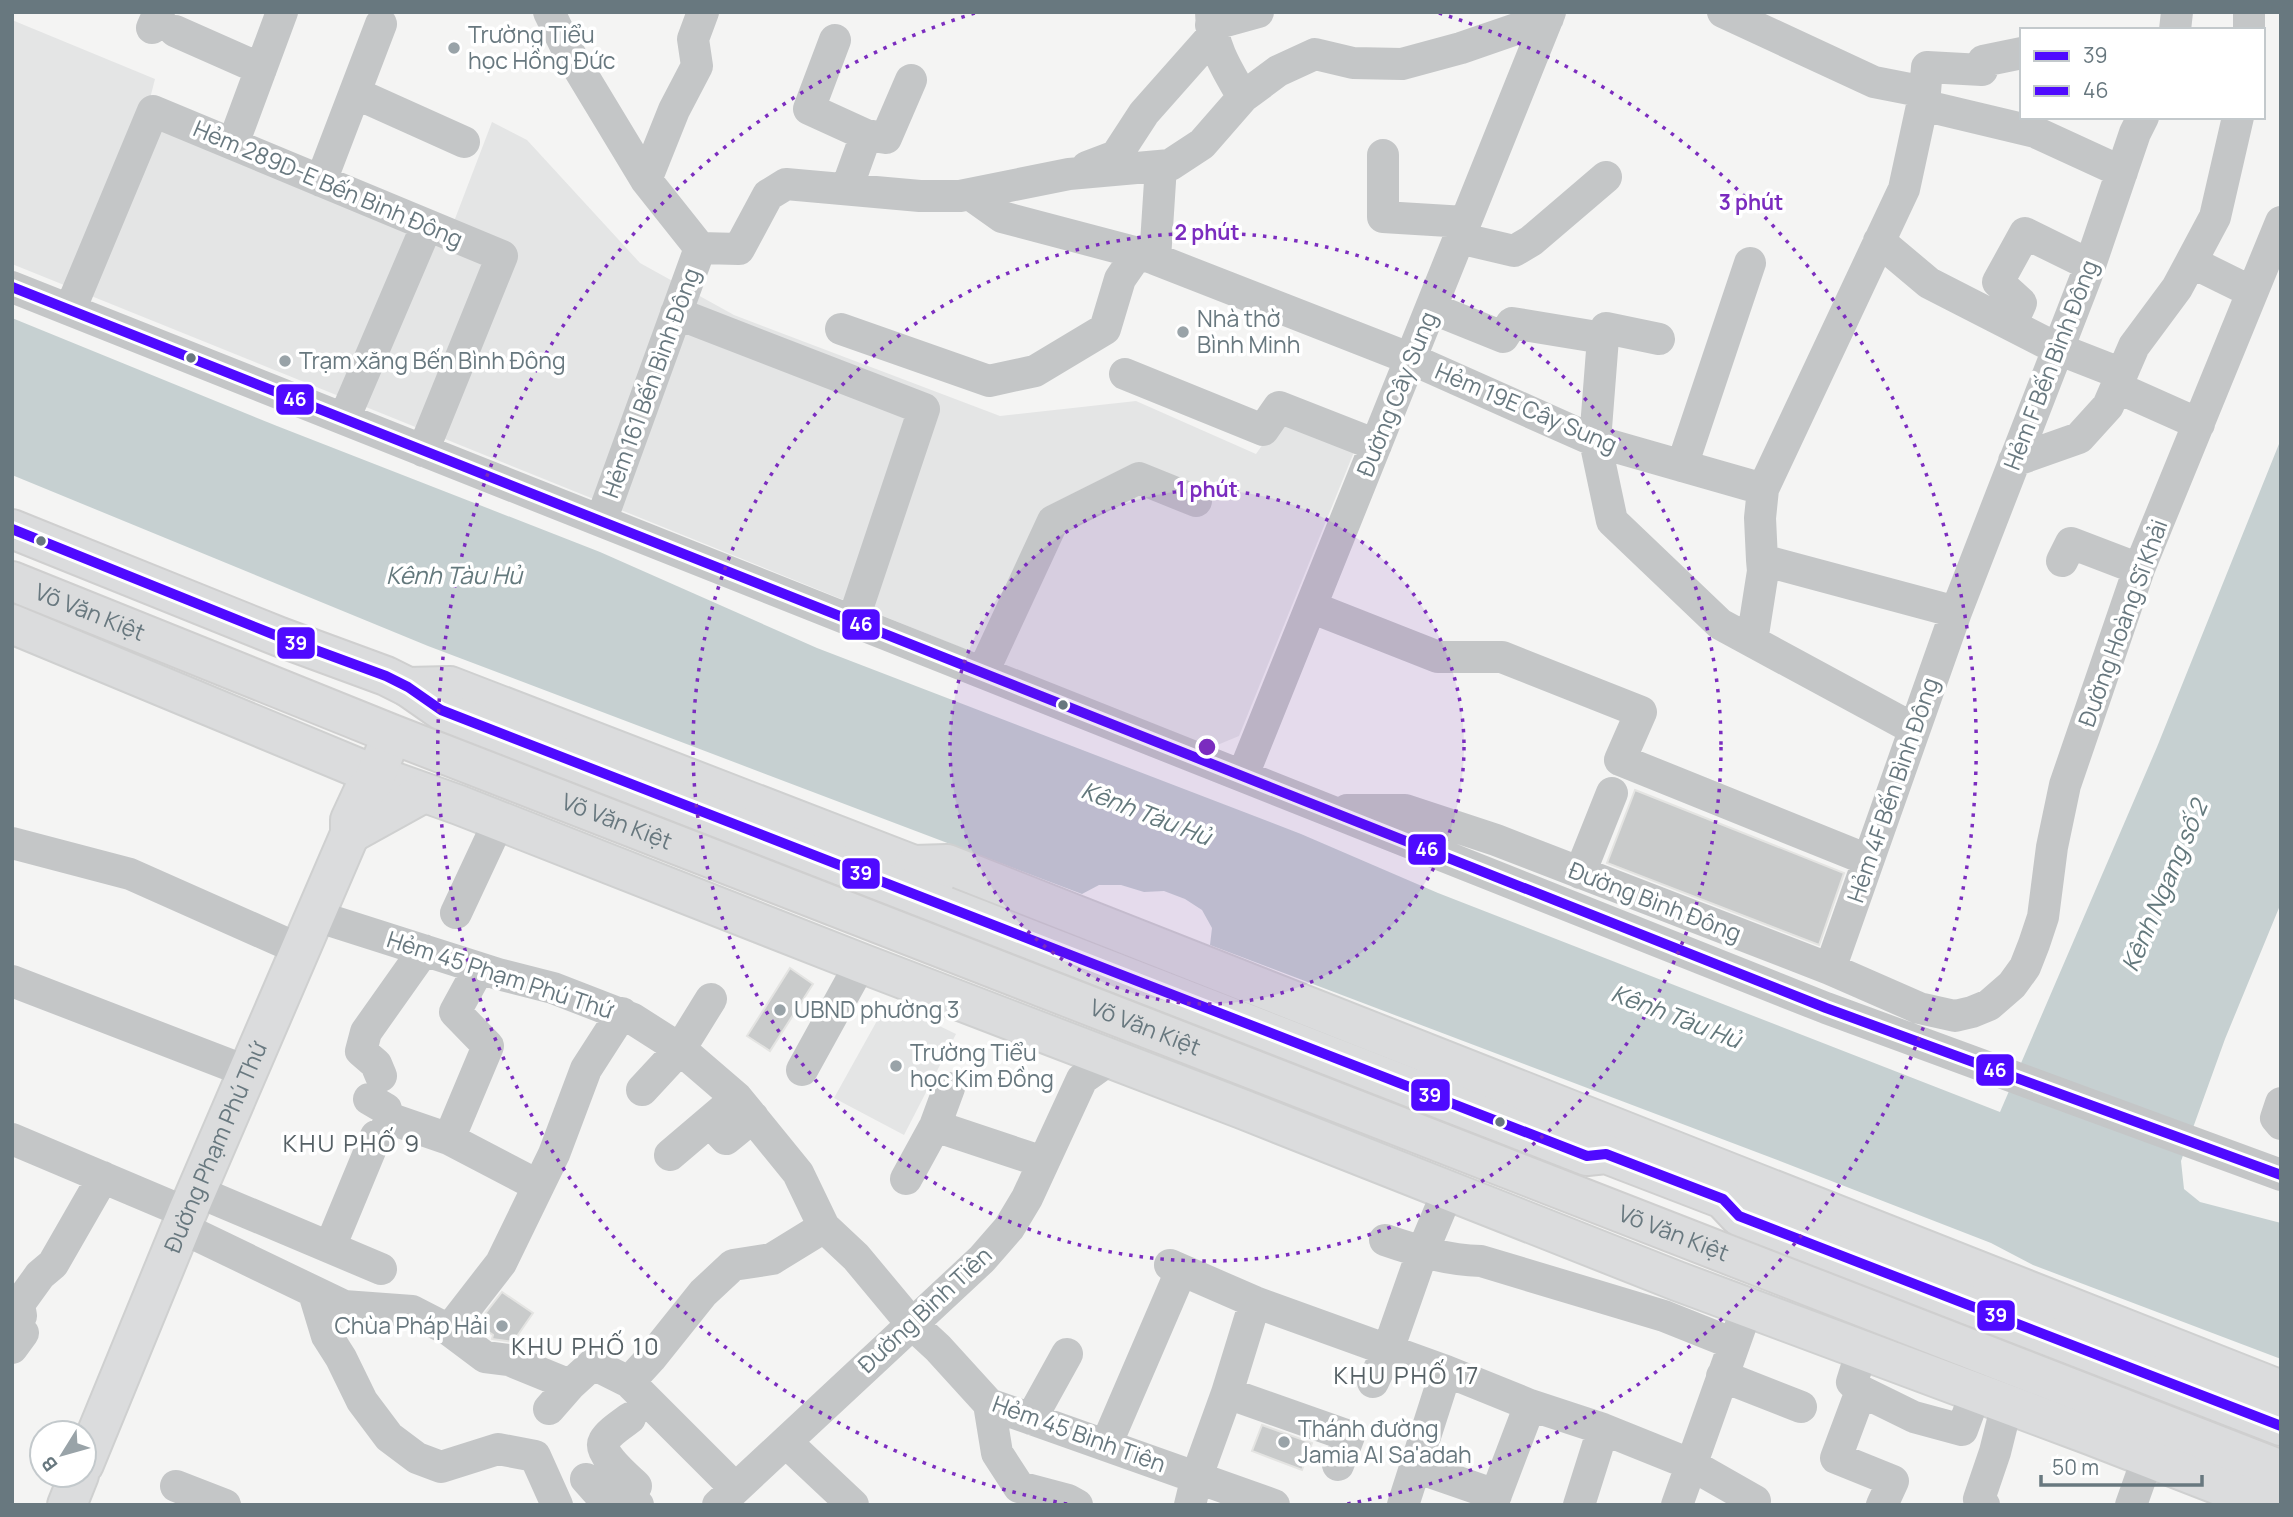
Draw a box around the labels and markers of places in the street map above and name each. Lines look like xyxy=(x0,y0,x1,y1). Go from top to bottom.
place label: Trường Tiểu học Hồng Đức xyxy=(468,18,616,76)
marker: Trường Tiểu học Hồng Đức xyxy=(446,40,462,56)
place label: Nhà thờ Bình Minh xyxy=(1197,302,1300,360)
marker: Nhà thờ Bình Minh xyxy=(1175,324,1191,340)
place label: Trạm xăng Bến Bình Đông xyxy=(299,344,566,376)
unlabelled marker xyxy=(184,351,198,365)
marker: Trạm xăng Bến Bình Đông xyxy=(277,353,293,369)
unlabelled marker xyxy=(34,534,48,548)
unlabelled marker xyxy=(1056,698,1070,712)
centre of rings xyxy=(1195,735,1219,759)
place label: UBND phường 3 xyxy=(794,993,960,1025)
marker: UBND phường 3 xyxy=(772,1002,788,1018)
place label: Trường Tiểu học Kim Đồng xyxy=(910,1036,1054,1094)
marker: Trường Tiểu học Kim Đồng xyxy=(888,1058,904,1074)
unlabelled marker xyxy=(1493,1115,1507,1129)
place label: Chùa Pháp Hải xyxy=(334,1309,488,1341)
marker: Chùa Pháp Hải xyxy=(494,1318,510,1334)
place label: Thánh đường Jamia Al Sa'adah xyxy=(1298,1412,1472,1470)
marker: Thánh đường Jamia Al Sa'adah xyxy=(1276,1434,1292,1450)

